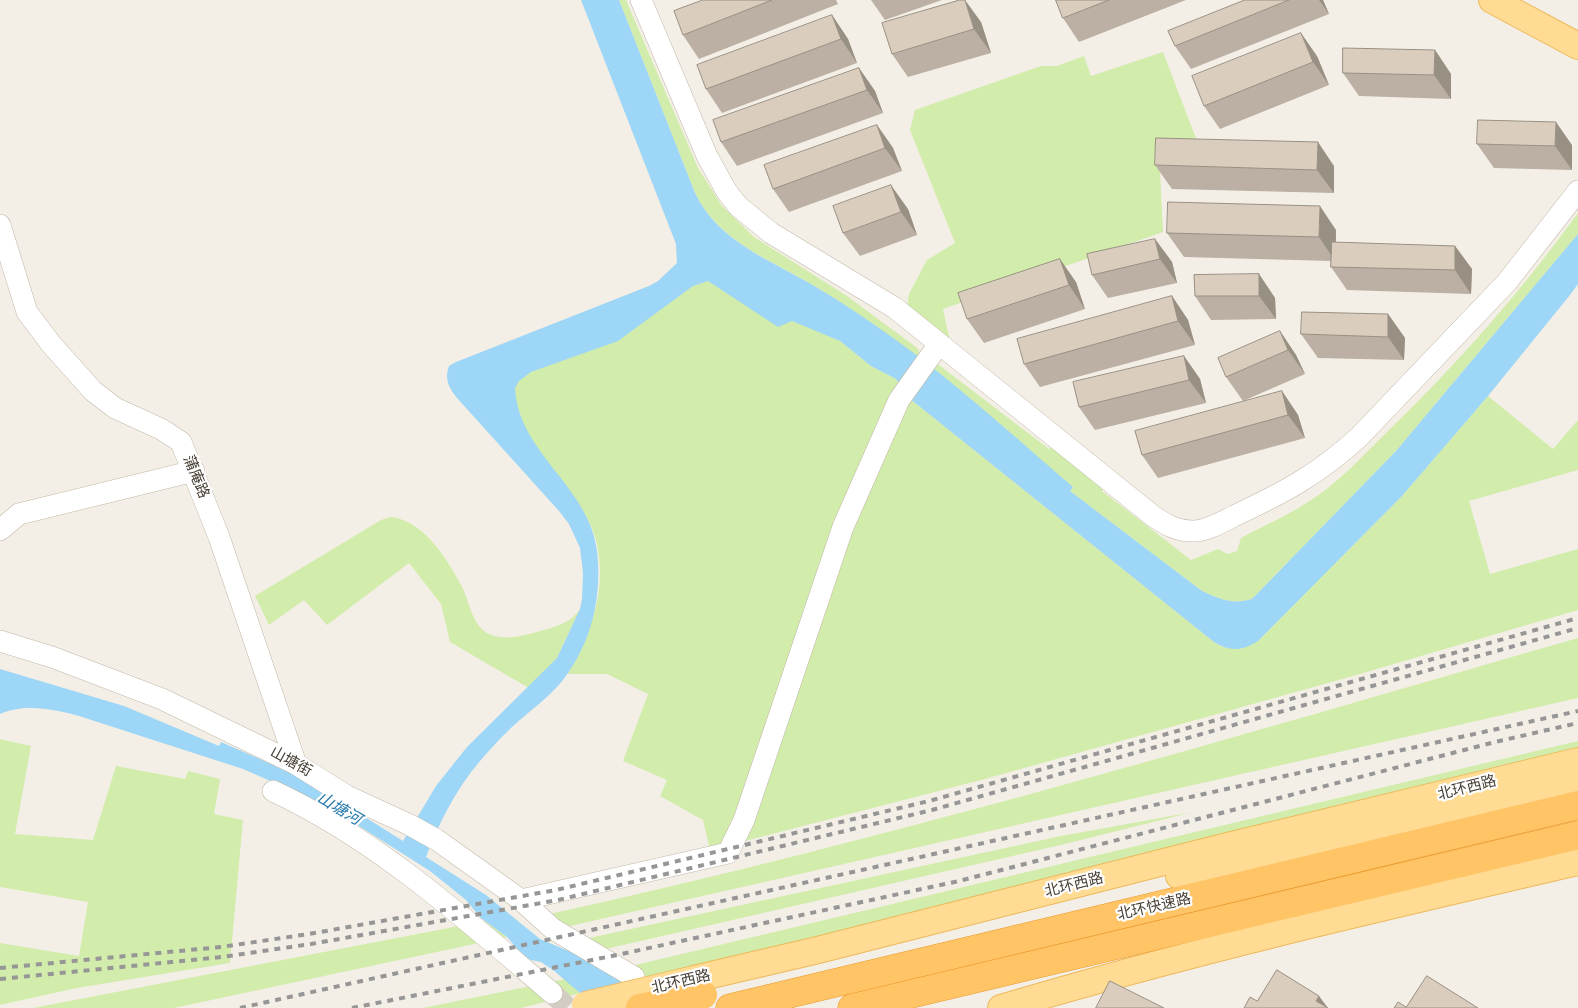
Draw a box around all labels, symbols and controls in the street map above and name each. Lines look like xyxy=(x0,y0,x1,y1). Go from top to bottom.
street label: 蒲庵路 xyxy=(179,453,213,501)
street label: 山塘街 xyxy=(267,743,315,781)
street label: 北环西路 xyxy=(1436,772,1498,804)
water label: 山塘河 xyxy=(313,788,365,830)
street label: 北环西路 xyxy=(1043,869,1105,901)
street label: 北环快速路 xyxy=(1115,890,1193,924)
street label: 北环西路 xyxy=(650,966,712,998)

